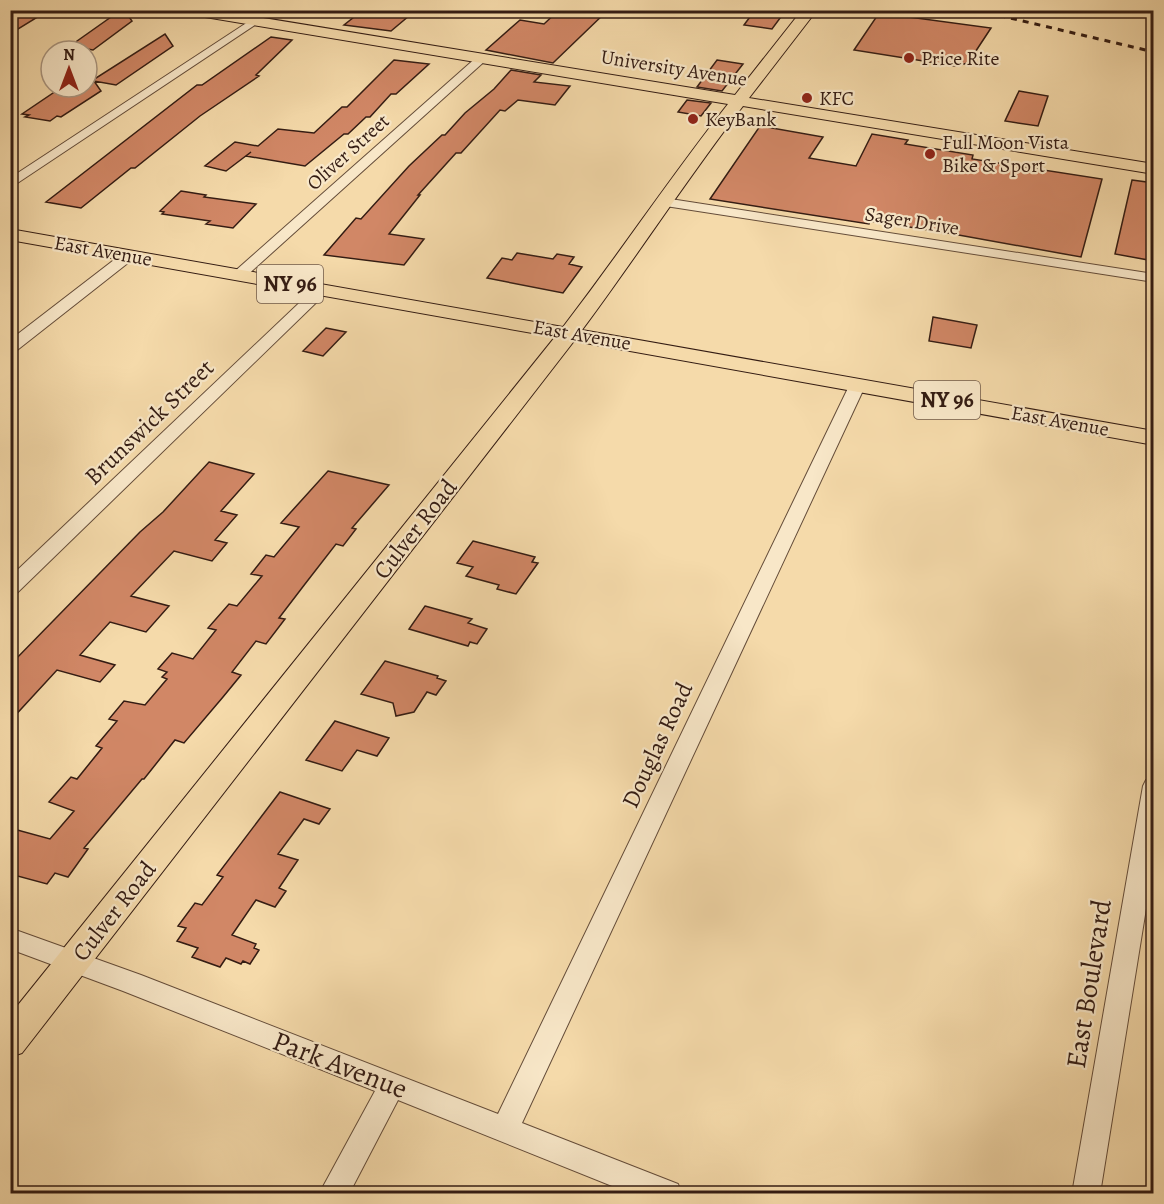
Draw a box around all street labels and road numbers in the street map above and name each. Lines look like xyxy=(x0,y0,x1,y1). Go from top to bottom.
street label: University Avenue xyxy=(599,43,749,93)
street label: Oliver Street xyxy=(301,107,395,196)
street label: Sager Drive xyxy=(863,200,961,242)
street label: East Avenue xyxy=(52,229,154,273)
road number: NY 96 xyxy=(257,265,323,303)
street label: East Avenue xyxy=(531,313,633,357)
street label: Brunswick Street xyxy=(77,352,221,492)
road number: NY 96 xyxy=(914,381,980,419)
street label: East Avenue xyxy=(1009,399,1111,443)
street label: Culver Road xyxy=(366,472,464,586)
street label: Douglas Road xyxy=(614,677,700,813)
street label: Culver Road xyxy=(65,854,163,968)
street label: East Boulevard xyxy=(1057,896,1121,1071)
street label: Park Avenue xyxy=(267,1022,413,1108)

